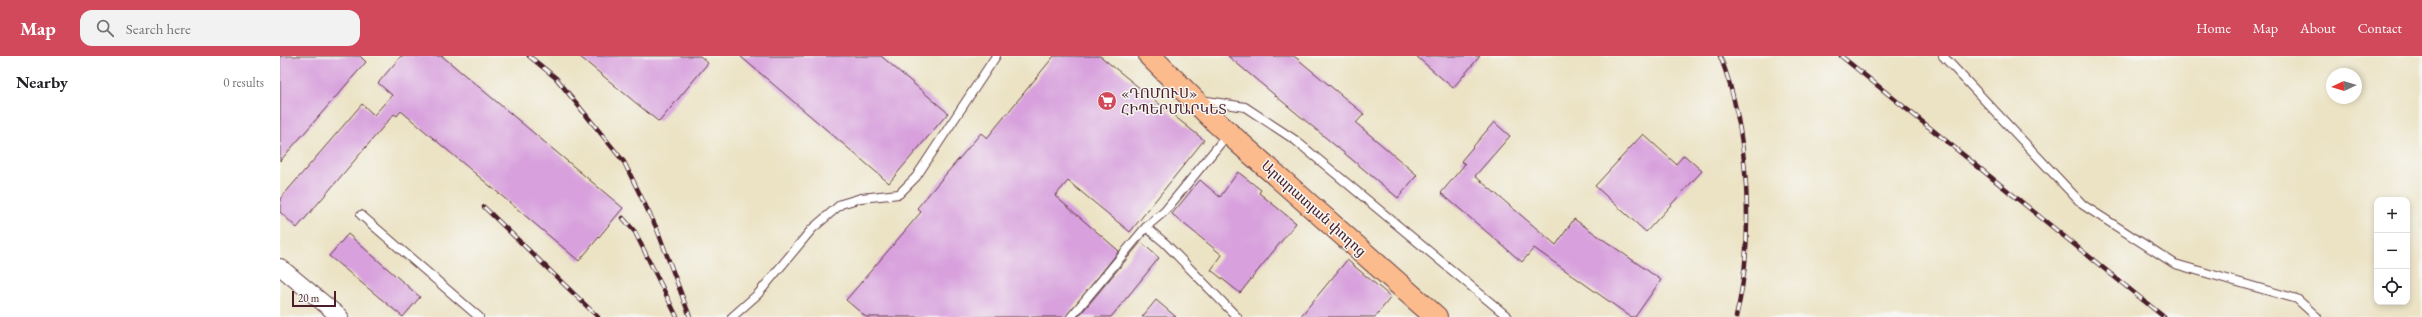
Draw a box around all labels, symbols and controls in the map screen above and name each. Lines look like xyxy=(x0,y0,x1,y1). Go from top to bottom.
search box xyxy=(80,10,360,46)
text: Map xyxy=(20,16,56,41)
icon: search xyxy=(94,17,116,39)
text: Search here xyxy=(126,19,191,38)
text: Home xyxy=(2196,19,2231,37)
text: Map xyxy=(2253,19,2278,37)
text: About xyxy=(2300,19,2336,37)
text: Contact xyxy=(2358,19,2402,37)
north arrow xyxy=(2326,68,2362,104)
text: Nearby xyxy=(16,71,68,93)
text: 0 results xyxy=(223,74,264,91)
place label: «ԴՈՄՈՒՍ» ՀԻՊԵՐՄԱՐԿԵՏ xyxy=(1121,84,1227,118)
supermarket icon: «ԴՈՄՈՒՍ» ՀԻՊԵՐՄԱՐԿԵՏ xyxy=(1096,90,1118,112)
street label: Արարատյան փողոց xyxy=(1258,156,1370,260)
map controls xyxy=(2374,197,2410,305)
button: + xyxy=(2374,197,2410,233)
button: − xyxy=(2374,233,2410,269)
button: locate xyxy=(2374,269,2410,305)
scale bar xyxy=(292,289,336,308)
text: 20 m xyxy=(298,291,319,305)

